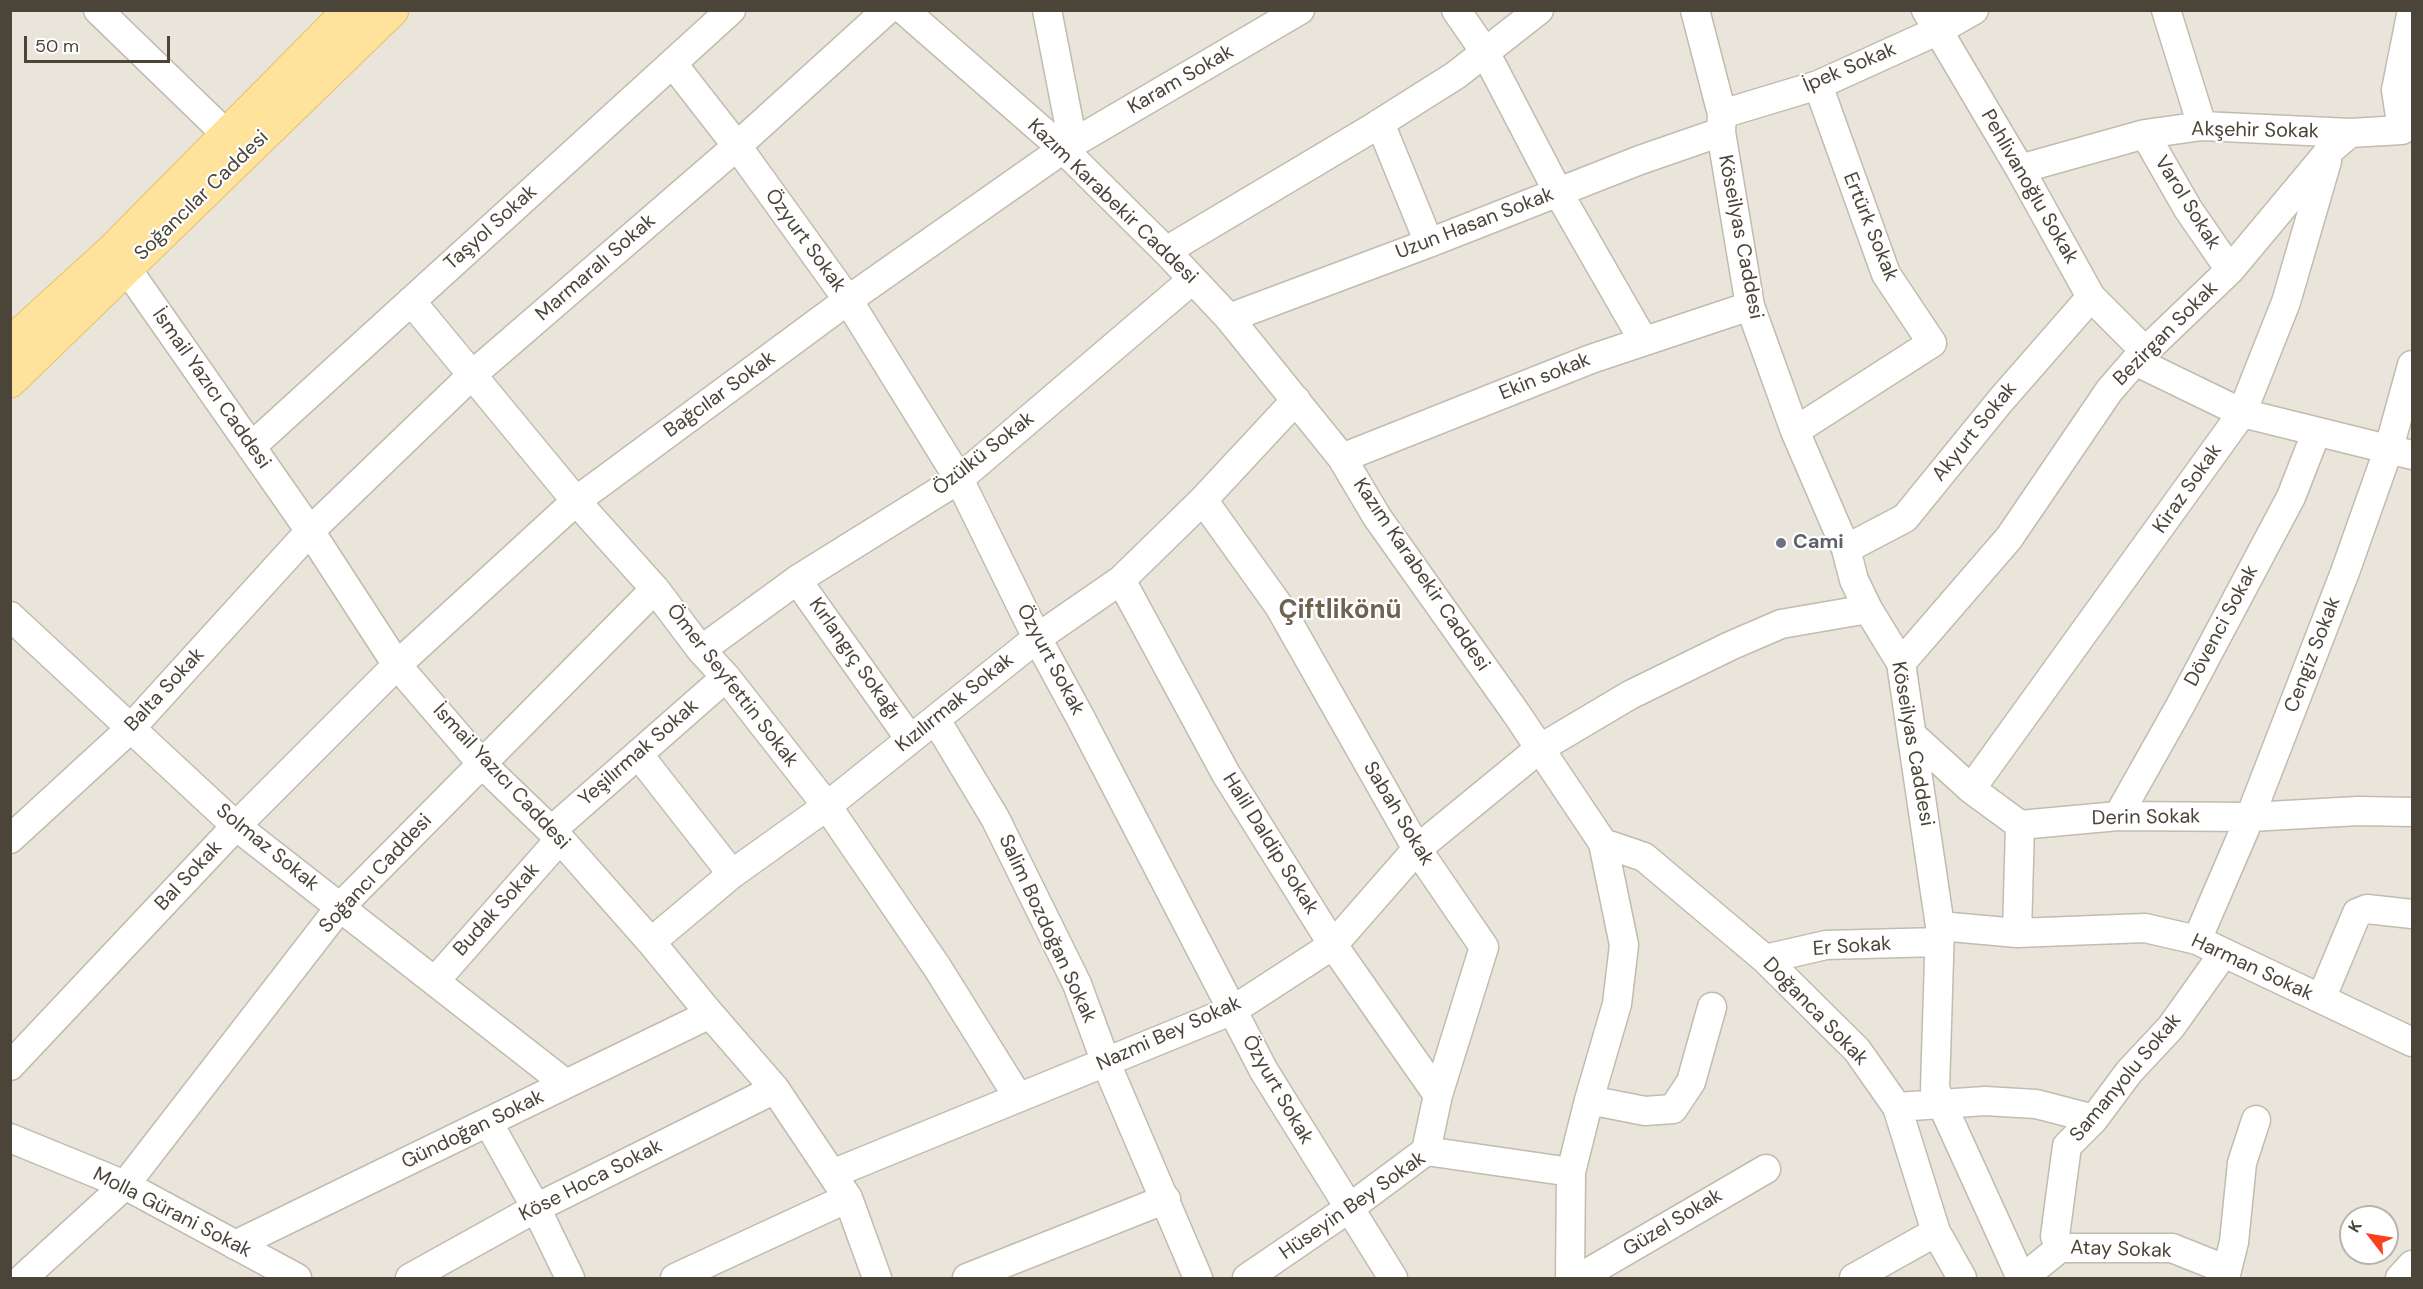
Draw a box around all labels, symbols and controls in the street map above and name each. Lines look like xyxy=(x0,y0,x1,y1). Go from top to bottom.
scale bar xyxy=(27,24,172,62)
text: 50 m xyxy=(35,34,79,58)
street label: İpek Sokak xyxy=(1800,38,1900,98)
street label: Karam Sokak xyxy=(1124,40,1238,120)
street label: Pehlivanoğlu Sokak xyxy=(1975,106,2083,268)
street label: Kazım Karabekir Caddesi xyxy=(1022,114,1202,290)
street label: Akşehir Sokak xyxy=(2191,118,2319,144)
street label: Soğancılar Caddesi xyxy=(130,126,274,266)
street label: Varol Sokak xyxy=(2149,152,2225,254)
street label: Köseilyas Caddesi xyxy=(1712,153,1768,321)
street label: Ertürk Sokak xyxy=(1837,169,1903,285)
street label: Taşyol Sokak xyxy=(440,180,542,276)
street label: Uzun Hasan Sokak xyxy=(1393,183,1557,265)
street label: Özyurt Sokak xyxy=(759,185,851,297)
street label: Marmaralı Sokak xyxy=(531,209,661,327)
street label: Bezirgan Sokak xyxy=(2109,277,2223,391)
street label: İsmail Yazıcı Caddesi xyxy=(147,304,275,474)
street label: Bağcılar Sokak xyxy=(660,346,780,444)
street label: Ekin sokak xyxy=(1496,348,1594,406)
street label: Akyurt Sokak xyxy=(1928,377,2022,487)
street label: Özülkü Sokak xyxy=(929,407,1039,501)
street label: Kiraz Sokak xyxy=(2148,440,2228,538)
street label: Kazım Karabekir Caddesi xyxy=(1348,474,1494,676)
place label: Cami xyxy=(1793,531,1844,555)
marker: Cami xyxy=(1774,536,1788,550)
street label: Dövenci Sokak xyxy=(2180,561,2264,691)
street label: Kırlangıç Sokağı xyxy=(803,594,905,724)
street label: Cengiz Sokak xyxy=(2280,594,2346,716)
district label: Çiftlikönü xyxy=(1278,595,1402,627)
street label: Ömer Seyfettin Sokak xyxy=(661,600,803,772)
street label: Özyurt Sokak xyxy=(1011,600,1089,720)
street label: Balta Sokak xyxy=(120,643,210,737)
street label: Kızılırmak Sokak xyxy=(891,648,1019,758)
street label: Köseilyas Caddesi xyxy=(1886,660,1938,828)
street label: Yeşilırmak Sokak xyxy=(574,694,704,812)
street label: İsmail Yazıcı Caddesi xyxy=(427,699,575,855)
street label: Sabah Sokak xyxy=(1358,758,1438,870)
street label: Halil Daldip Sokak xyxy=(1217,769,1323,919)
street label: Solmaz Sokak xyxy=(211,799,323,897)
street label: Derin Sokak xyxy=(2092,805,2200,831)
street label: Soğancı Caddesi xyxy=(315,809,437,939)
street label: Salim Bozdoğan Sokak xyxy=(993,831,1101,1027)
street label: Bal Sokak xyxy=(151,836,227,916)
street label: Budak Sokak xyxy=(449,859,545,961)
street label: Harman Sokak xyxy=(2187,929,2317,1007)
street label: Er Sokak xyxy=(1812,932,1892,962)
street label: Doğanca Sokak xyxy=(1757,953,1873,1071)
street label: Nazmi Bey Sokak xyxy=(1093,991,1245,1077)
street label: Samanyolu Sokak xyxy=(2065,1009,2187,1147)
street label: Özyurt Sokak xyxy=(1236,1031,1318,1149)
street label: Gündoğan Sokak xyxy=(398,1085,548,1175)
street label: Köse Hoca Sokak xyxy=(516,1135,666,1227)
street label: Hüseyin Bey Sokak xyxy=(1275,1147,1431,1265)
street label: Molla Gürani Sokak xyxy=(89,1163,255,1263)
street label: Güzel Sokak xyxy=(1619,1184,1727,1262)
north arrow xyxy=(2339,1205,2399,1265)
text: K xyxy=(2343,1217,2367,1236)
street label: Atay Sokak xyxy=(2070,1236,2172,1264)

